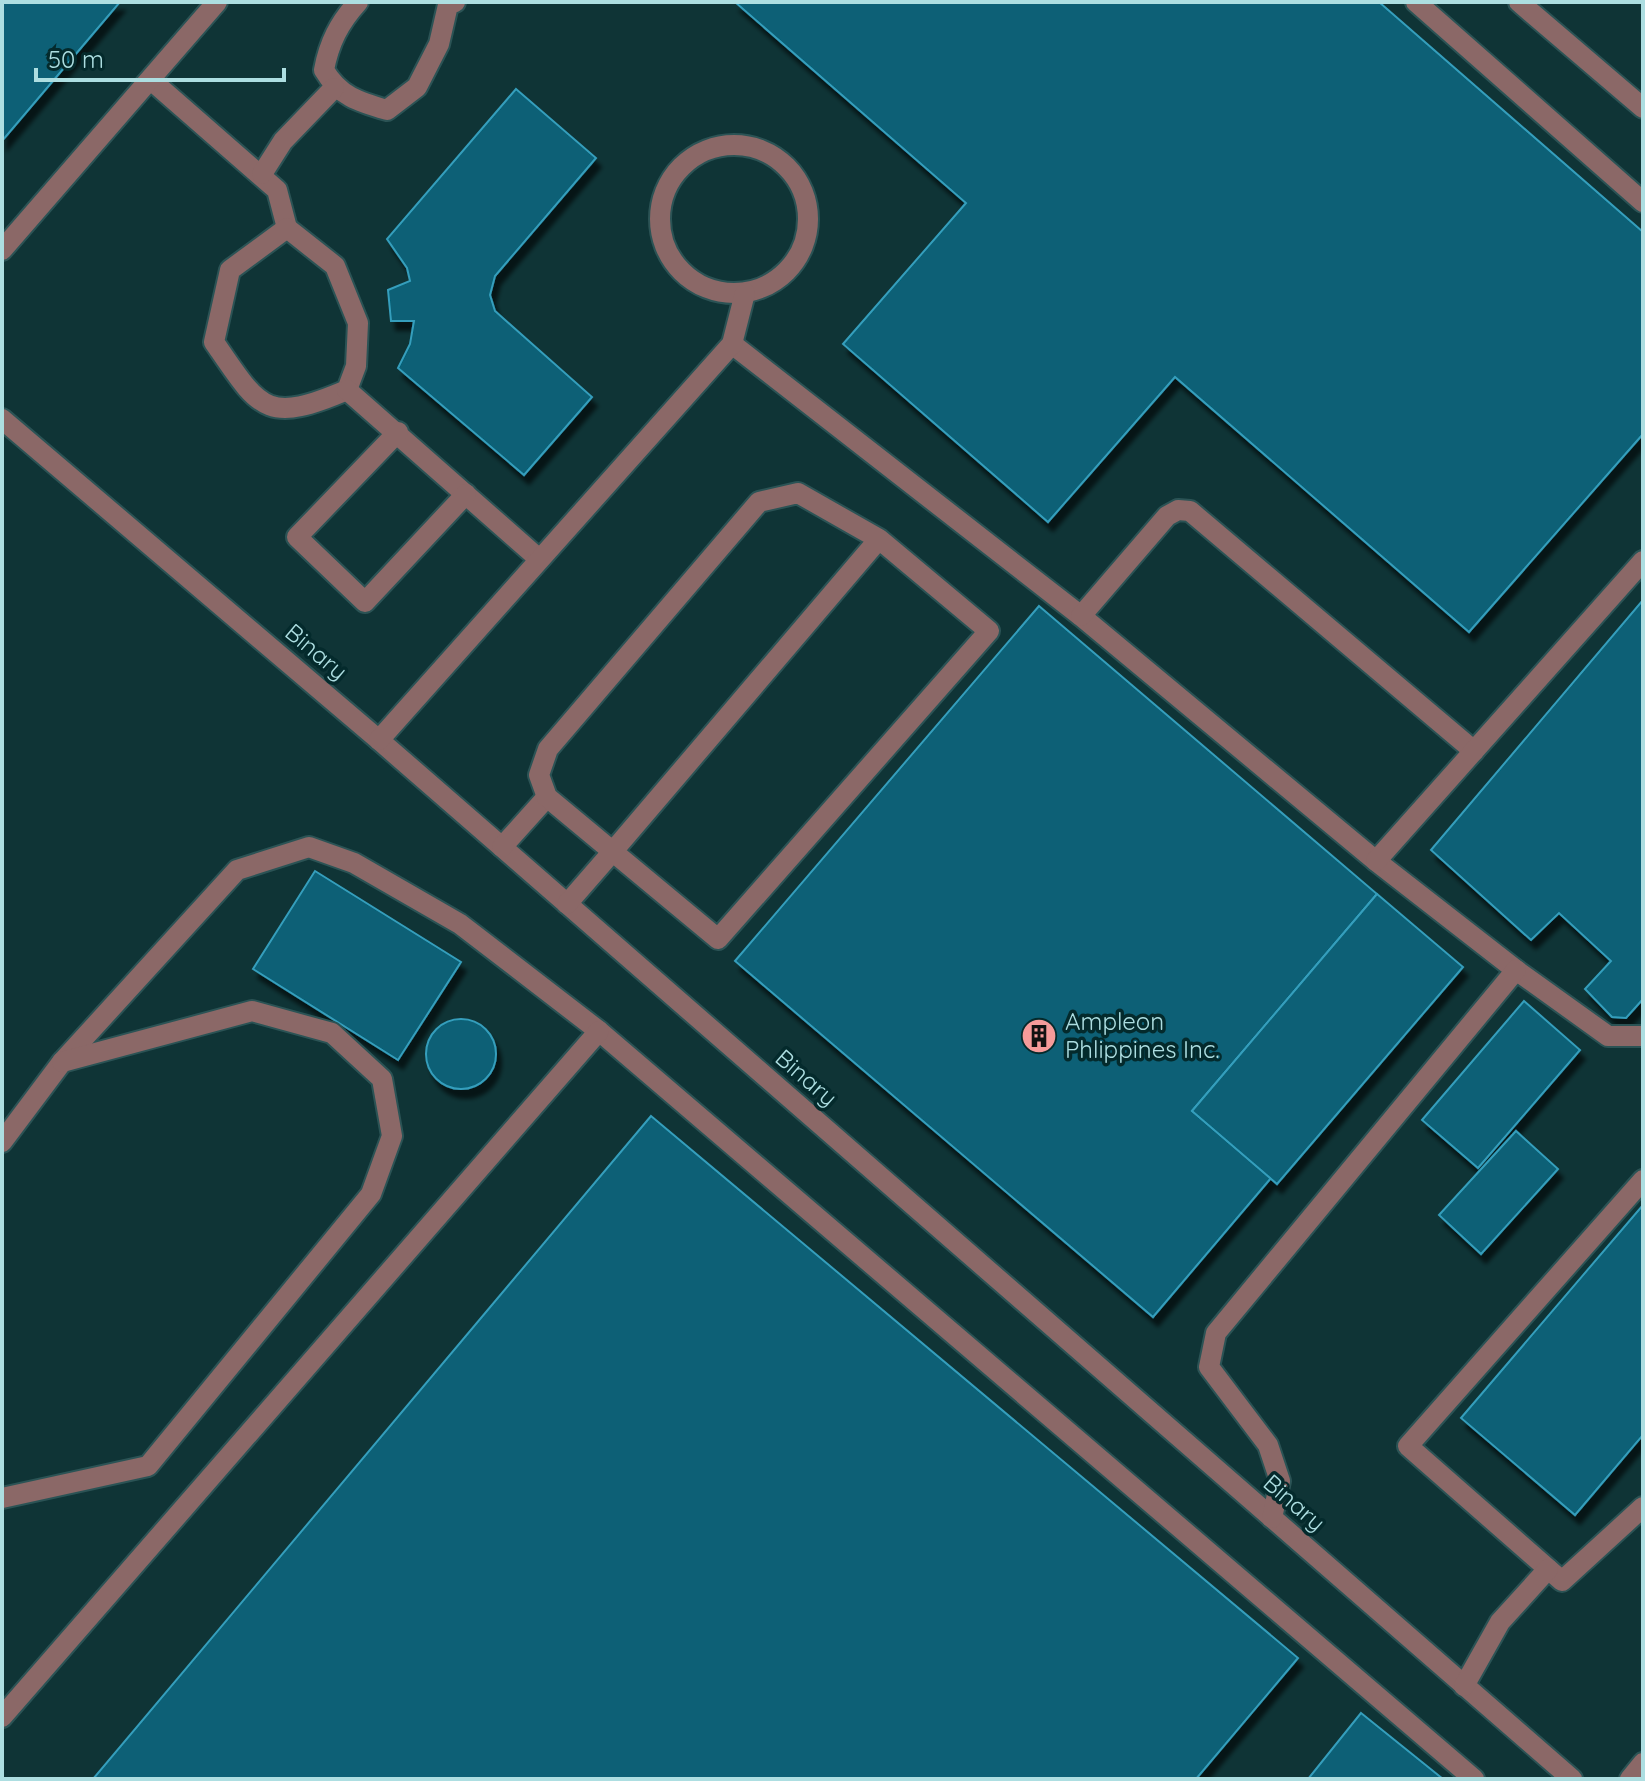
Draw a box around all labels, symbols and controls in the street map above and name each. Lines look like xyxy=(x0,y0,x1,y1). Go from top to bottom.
scale bar xyxy=(36,32,284,82)
text: 50 m xyxy=(48,44,104,74)
street label: Binary xyxy=(279,617,354,686)
place label: Ampleon Phlippines Inc. xyxy=(1065,1006,1220,1064)
building icon: Ampleon Phlippines Inc. xyxy=(1020,1017,1058,1055)
street label: Binary xyxy=(770,1042,844,1112)
street label: Binary xyxy=(1258,1467,1332,1537)

